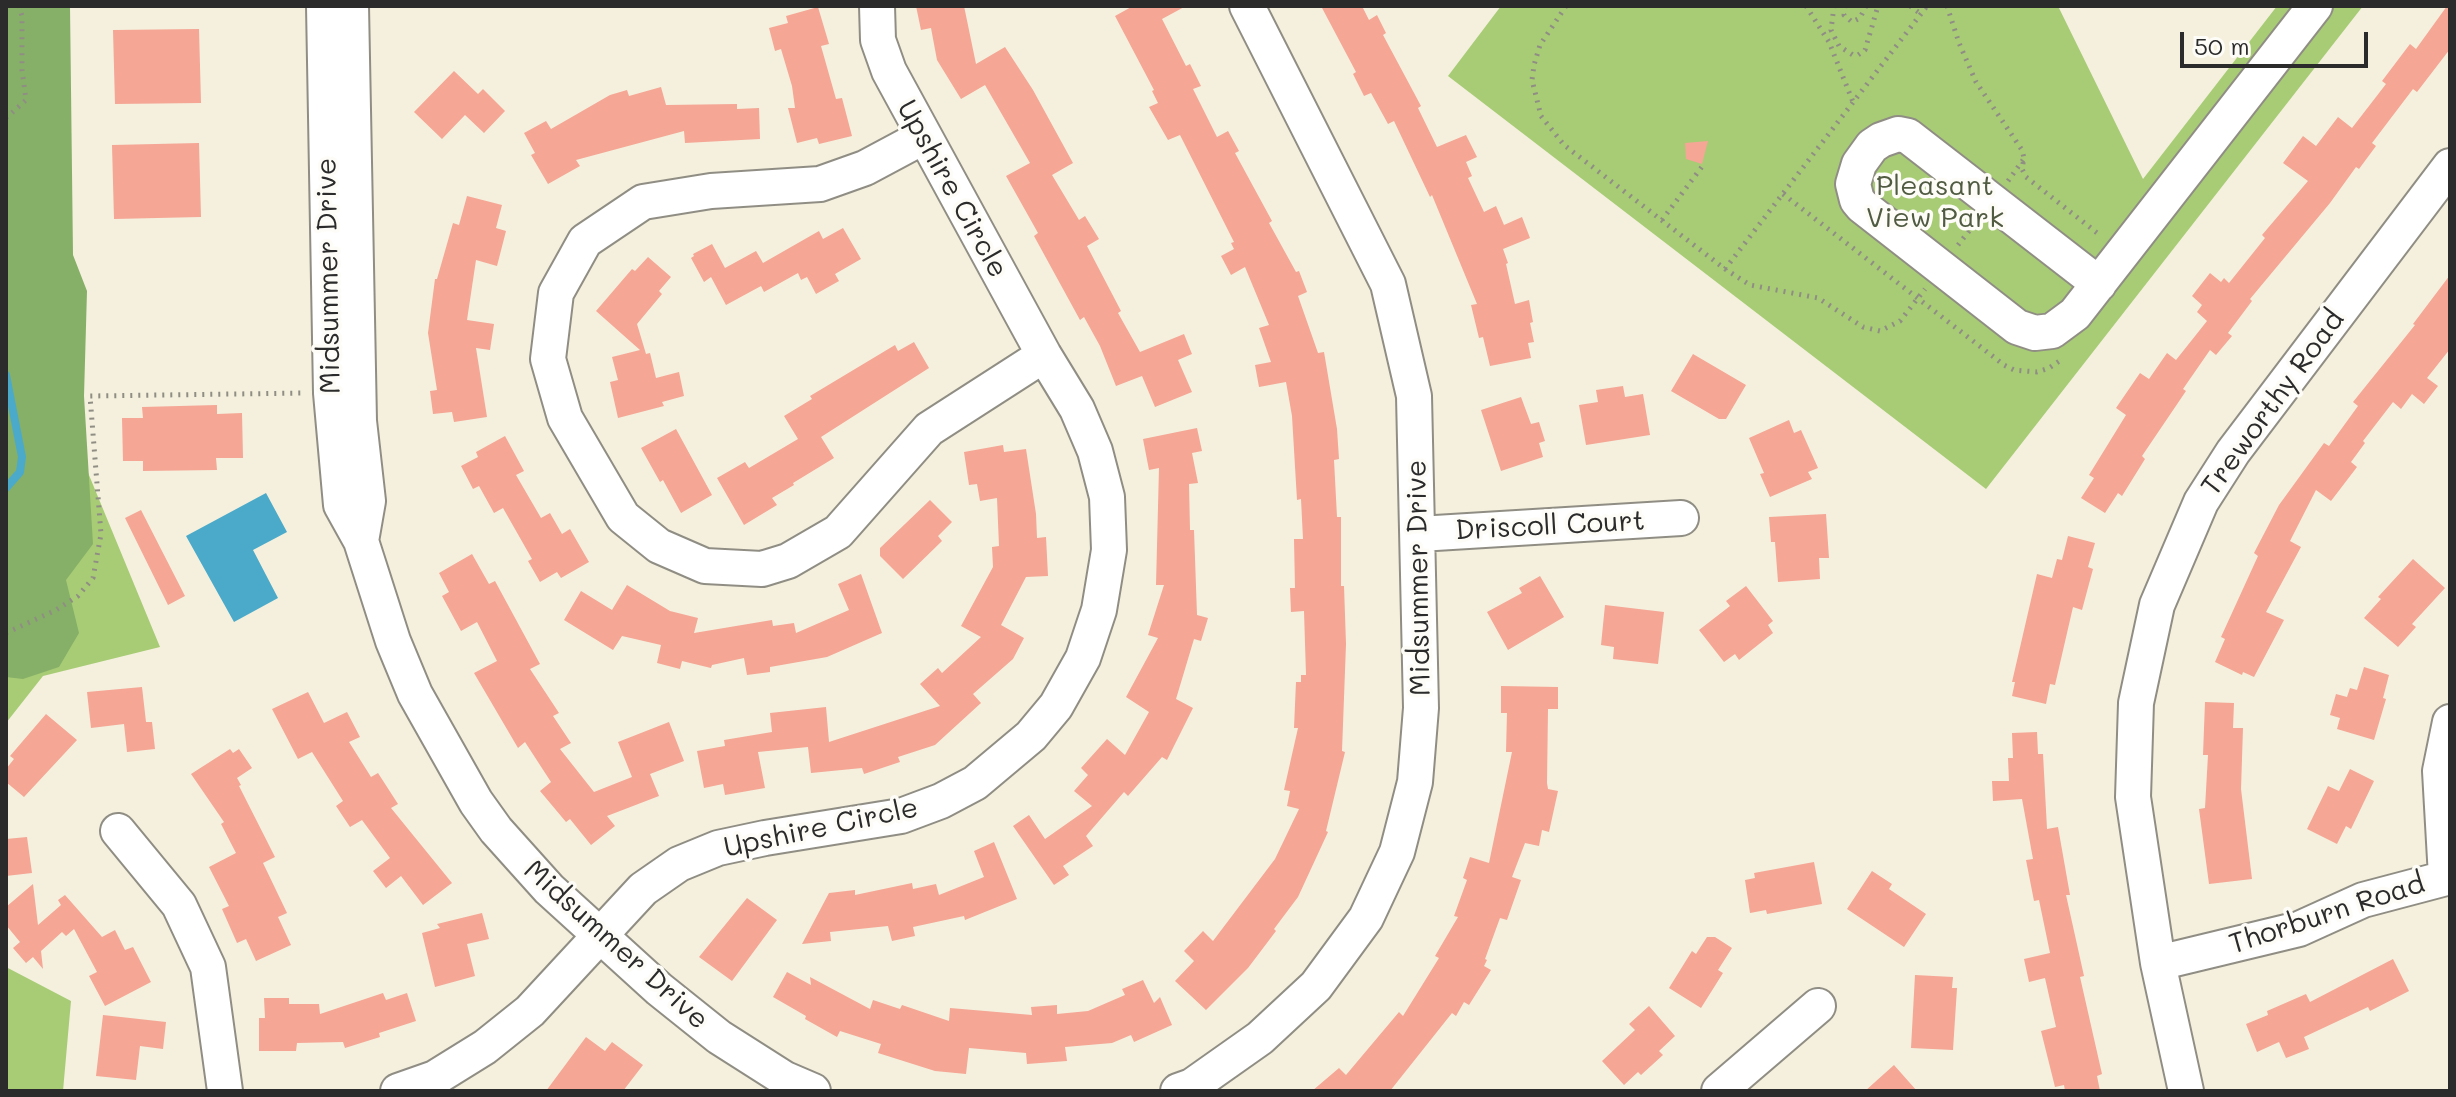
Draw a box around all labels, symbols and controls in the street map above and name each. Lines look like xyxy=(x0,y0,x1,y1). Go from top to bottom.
scale bar xyxy=(2184,16,2372,66)
text: 50 m xyxy=(2194,30,2250,61)
street label: Upshire Circle xyxy=(889,94,1015,284)
street label: Midsummer Drive xyxy=(310,157,348,395)
park label: Pleasant View Park xyxy=(1866,169,2004,235)
street label: Treworthy Road xyxy=(2195,304,2351,502)
street label: Midsummer Drive xyxy=(1400,459,1438,697)
street label: Driscoll Court xyxy=(1454,504,1646,548)
street label: Upshire Circle xyxy=(721,791,921,865)
street label: Midsummer Drive xyxy=(517,853,715,1037)
street label: Thorburn Road xyxy=(2225,867,2429,961)

